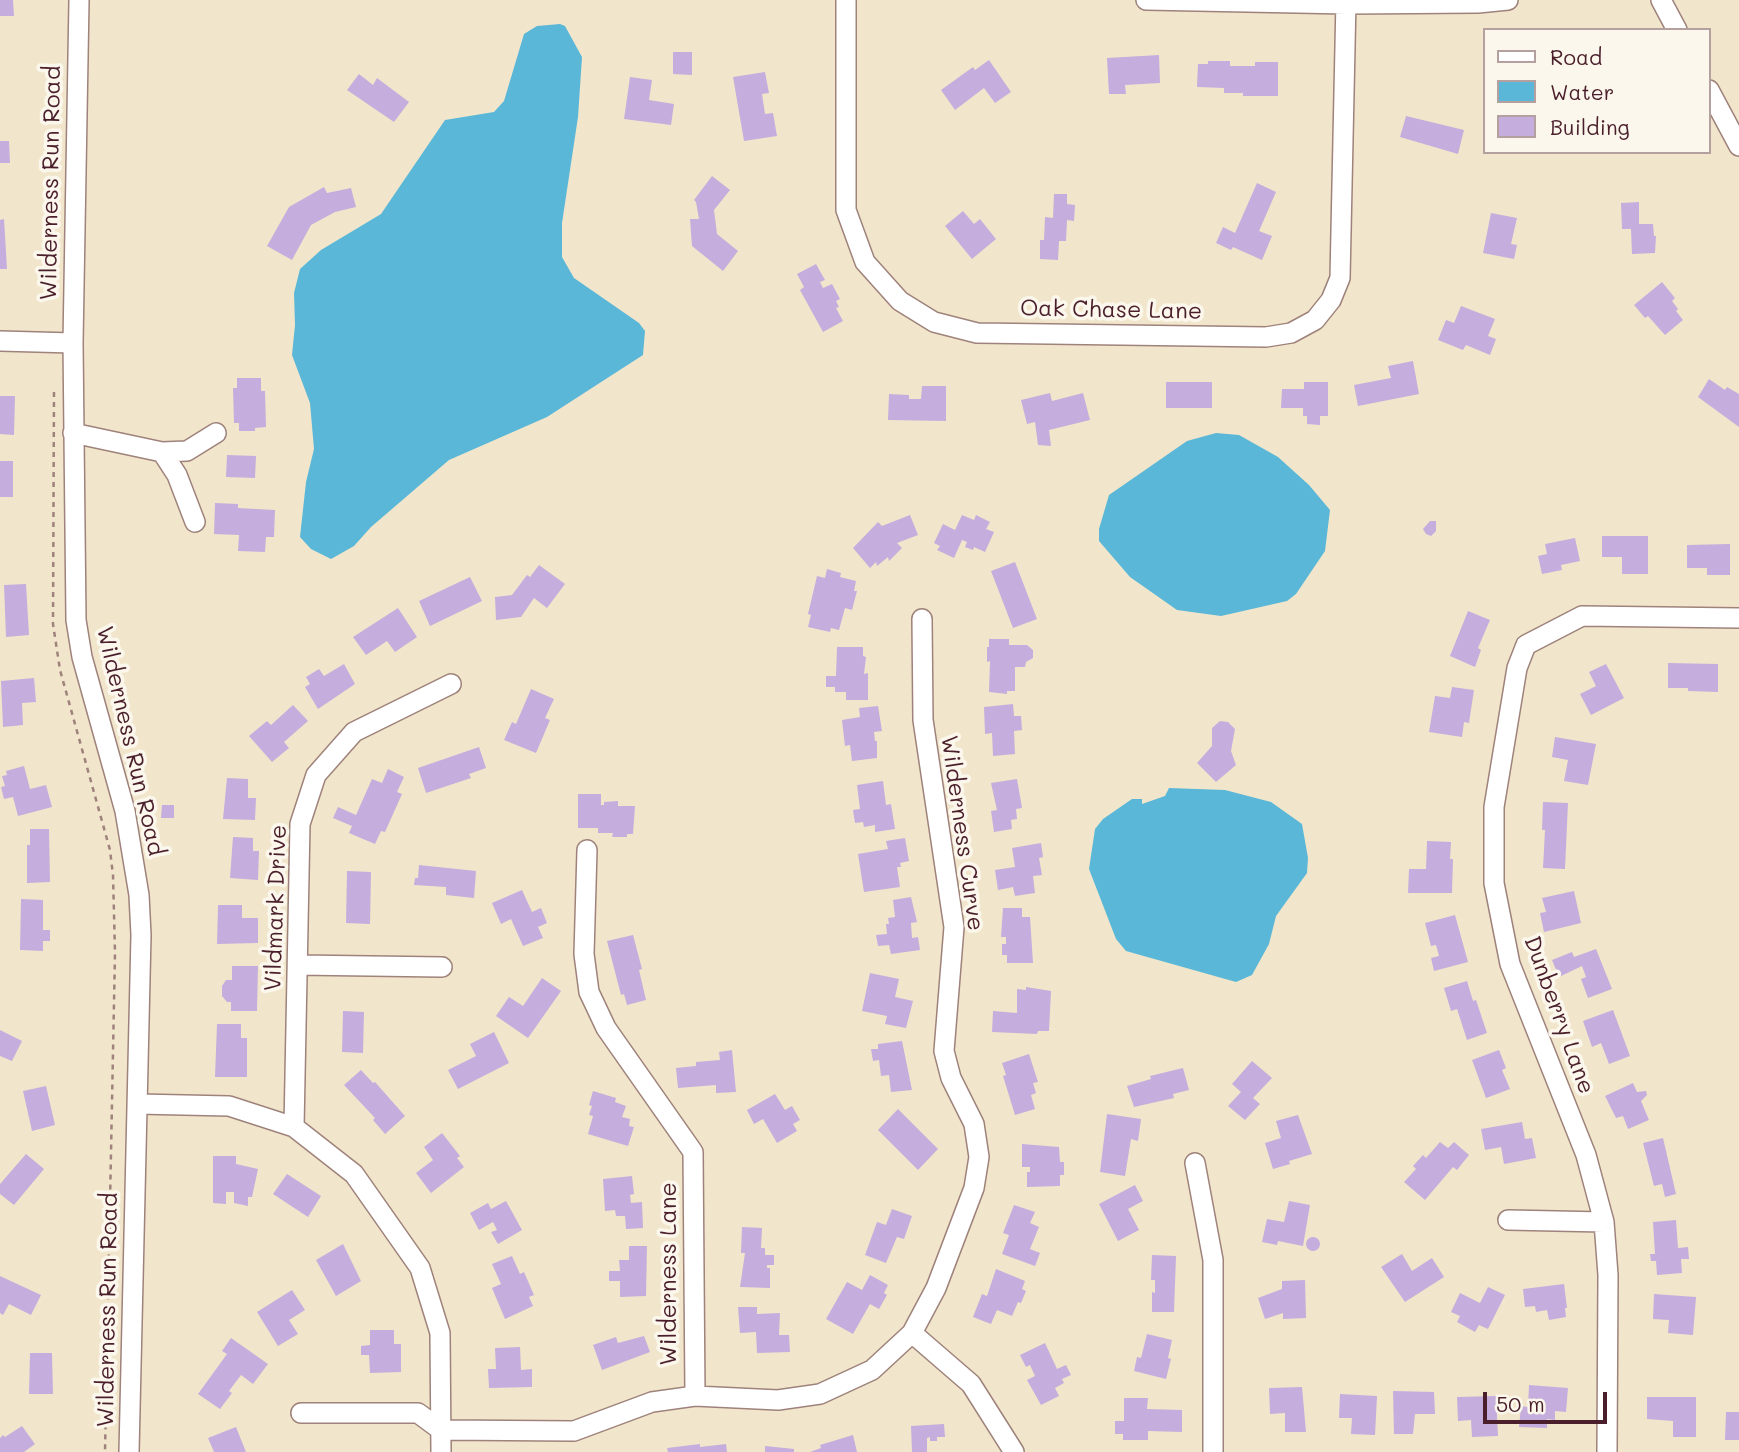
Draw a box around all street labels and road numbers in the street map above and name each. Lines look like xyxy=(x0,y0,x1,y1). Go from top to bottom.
street label: Wilderness Run Road xyxy=(35,65,67,301)
street label: Oak Chase Lane xyxy=(1020,295,1202,325)
street label: Wilderness Run Road xyxy=(90,624,170,858)
street label: Wilderness Curve xyxy=(935,734,989,932)
street label: Vildmark Drive xyxy=(259,824,293,992)
street label: Dunberry Lane xyxy=(1518,932,1600,1098)
street label: Wilderness Lane xyxy=(655,1182,683,1366)
street label: Wilderness Run Road xyxy=(92,1192,124,1428)

